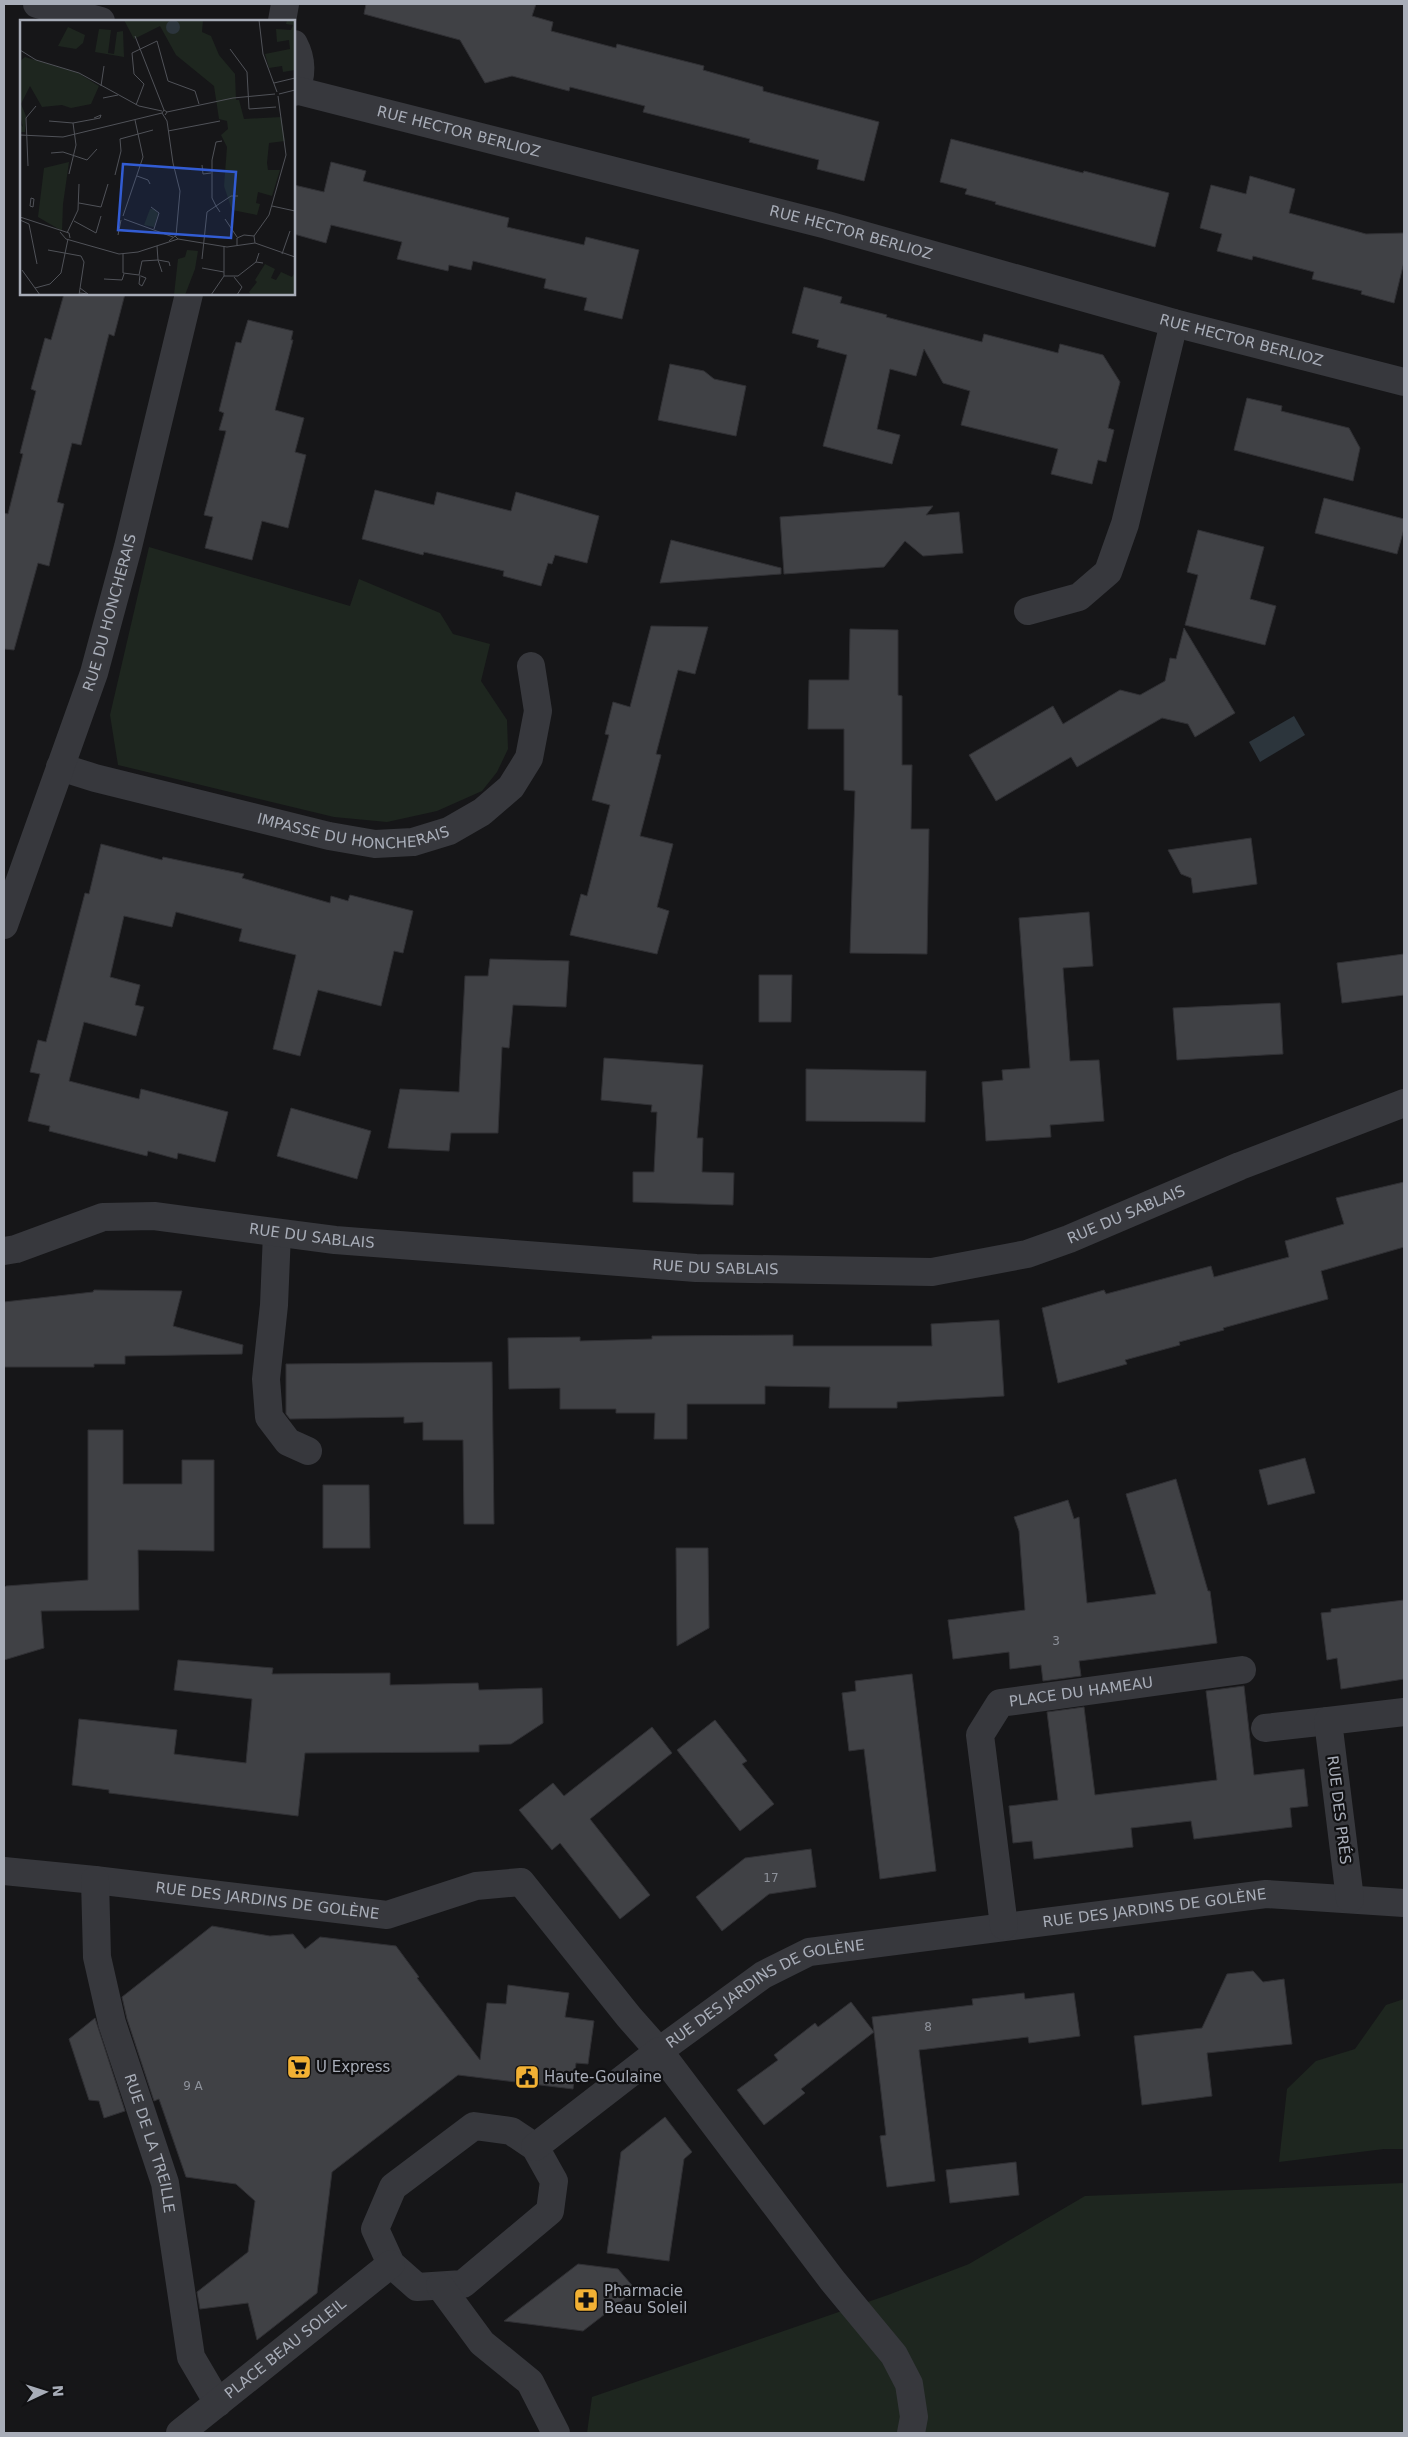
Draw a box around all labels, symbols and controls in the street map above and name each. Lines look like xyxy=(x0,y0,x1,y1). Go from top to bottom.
inset map xyxy=(20,20,295,295)
street label: RUE HECTOR BERLIOZ xyxy=(375,102,543,161)
street label: RUE HECTOR BERLIOZ xyxy=(768,202,935,263)
street label: RUE HECTOR BERLIOZ xyxy=(1158,310,1325,370)
street label: RUE DU HONCHERAIS xyxy=(79,532,140,694)
street label: IMPASSE DU HONCHERAIS xyxy=(255,810,452,853)
street label: RUE DU SABLAIS xyxy=(1065,1182,1188,1248)
street label: RUE DU SABLAIS xyxy=(248,1220,375,1252)
street label: RUE DU SABLAIS xyxy=(652,1256,779,1278)
house number: 3 xyxy=(1052,1634,1060,1648)
street label: PLACE DU HAMEAU xyxy=(1008,1673,1154,1711)
street label: RUE DES PRÉS xyxy=(1323,1754,1356,1865)
house number: 17 xyxy=(763,1871,779,1885)
street label: RUE DES JARDINS DE GOLÈNE xyxy=(154,1878,380,1923)
street label: RUE DES JARDINS DE GOLÈNE xyxy=(1042,1885,1267,1931)
street label: RUE DES JARDINS DE GOLÈNE xyxy=(662,1936,866,2052)
house number: 8 xyxy=(924,2020,932,2034)
supermarket icon: U Express xyxy=(286,2054,312,2080)
place label: U Express xyxy=(316,2058,391,2076)
public building icon: Haute-Goulaine xyxy=(514,2064,540,2090)
place label: Haute-Goulaine xyxy=(544,2068,662,2086)
street label: RUE DE LA TREILLE xyxy=(120,2071,178,2214)
house number: 9 A xyxy=(183,2079,204,2093)
place label: Pharmacie Beau Soleil xyxy=(604,2282,687,2317)
pharmacy icon: Pharmacie Beau Soleil xyxy=(573,2287,599,2313)
street label: PLACE BEAU SOLEIL xyxy=(221,2294,350,2403)
north arrow xyxy=(20,2367,70,2417)
text: N xyxy=(50,2385,66,2397)

